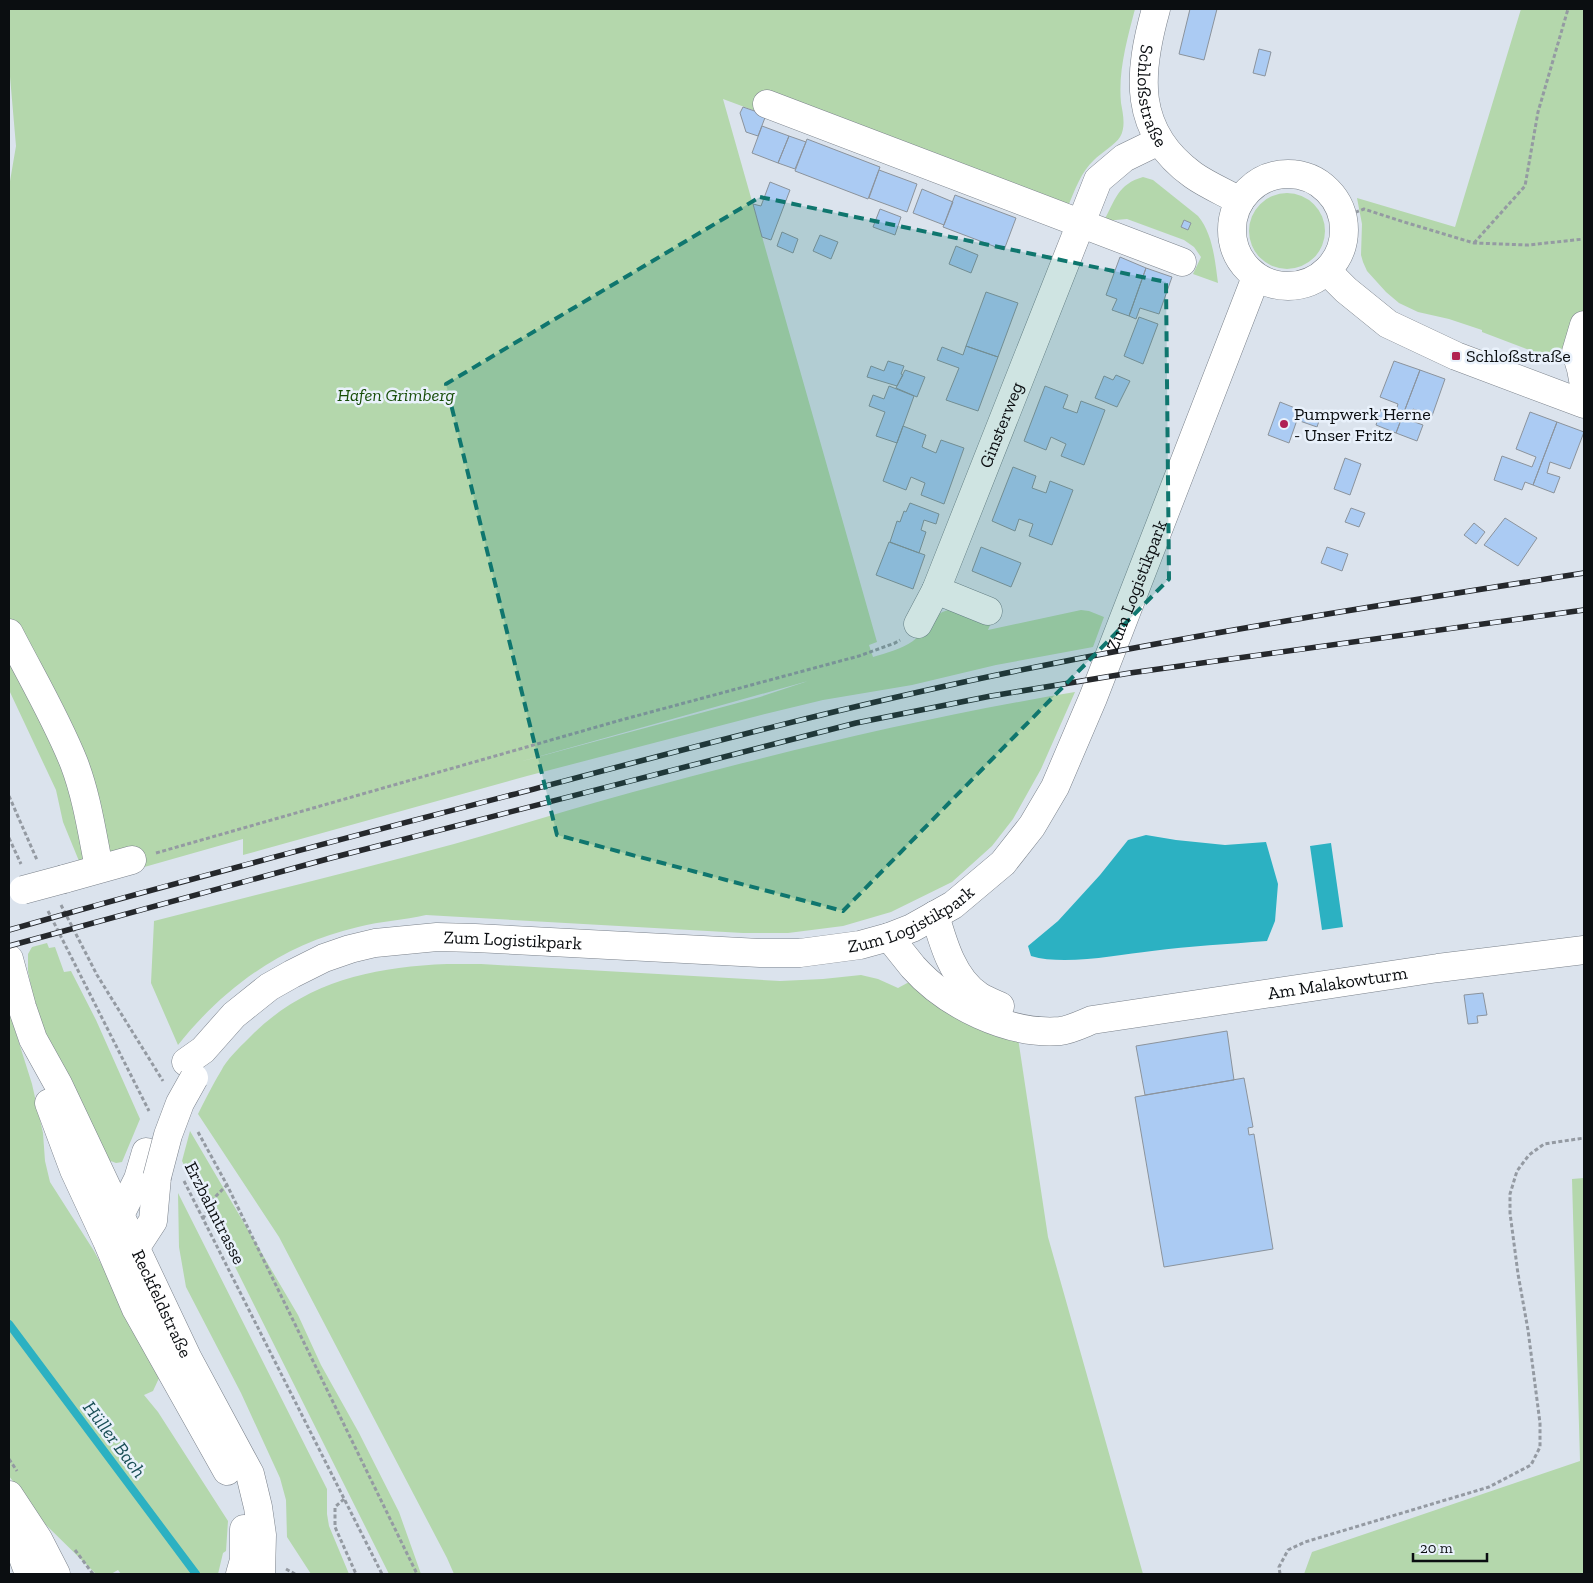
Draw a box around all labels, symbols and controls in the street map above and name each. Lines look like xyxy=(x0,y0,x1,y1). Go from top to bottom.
street label: Schloßstraße xyxy=(1133,43,1172,151)
place label: Schloßstraße xyxy=(1466,345,1571,367)
marker: Schloßstraße xyxy=(1450,350,1462,362)
street label: Ginsterweg xyxy=(974,379,1028,471)
park label: Hafen Grimberg xyxy=(337,384,456,406)
place label: Pumpwerk Herne - Unser Fritz xyxy=(1294,403,1431,446)
marker: Pumpwerk Herne - Unser Fritz xyxy=(1278,418,1290,430)
street label: Zum Logistikpark xyxy=(1101,516,1172,654)
street label: Zum Logistikpark xyxy=(846,881,979,958)
street label: Zum Logistikpark xyxy=(443,926,583,955)
street label: Am Malakowturm xyxy=(1266,962,1409,1004)
street label: Erzbahntrasse xyxy=(180,1158,250,1268)
street label: Reckfeldstraße xyxy=(127,1246,197,1361)
water label: Hüller Bach xyxy=(78,1396,151,1482)
scale bar xyxy=(1413,1530,1487,1562)
text: 20 m xyxy=(1420,1539,1453,1557)

